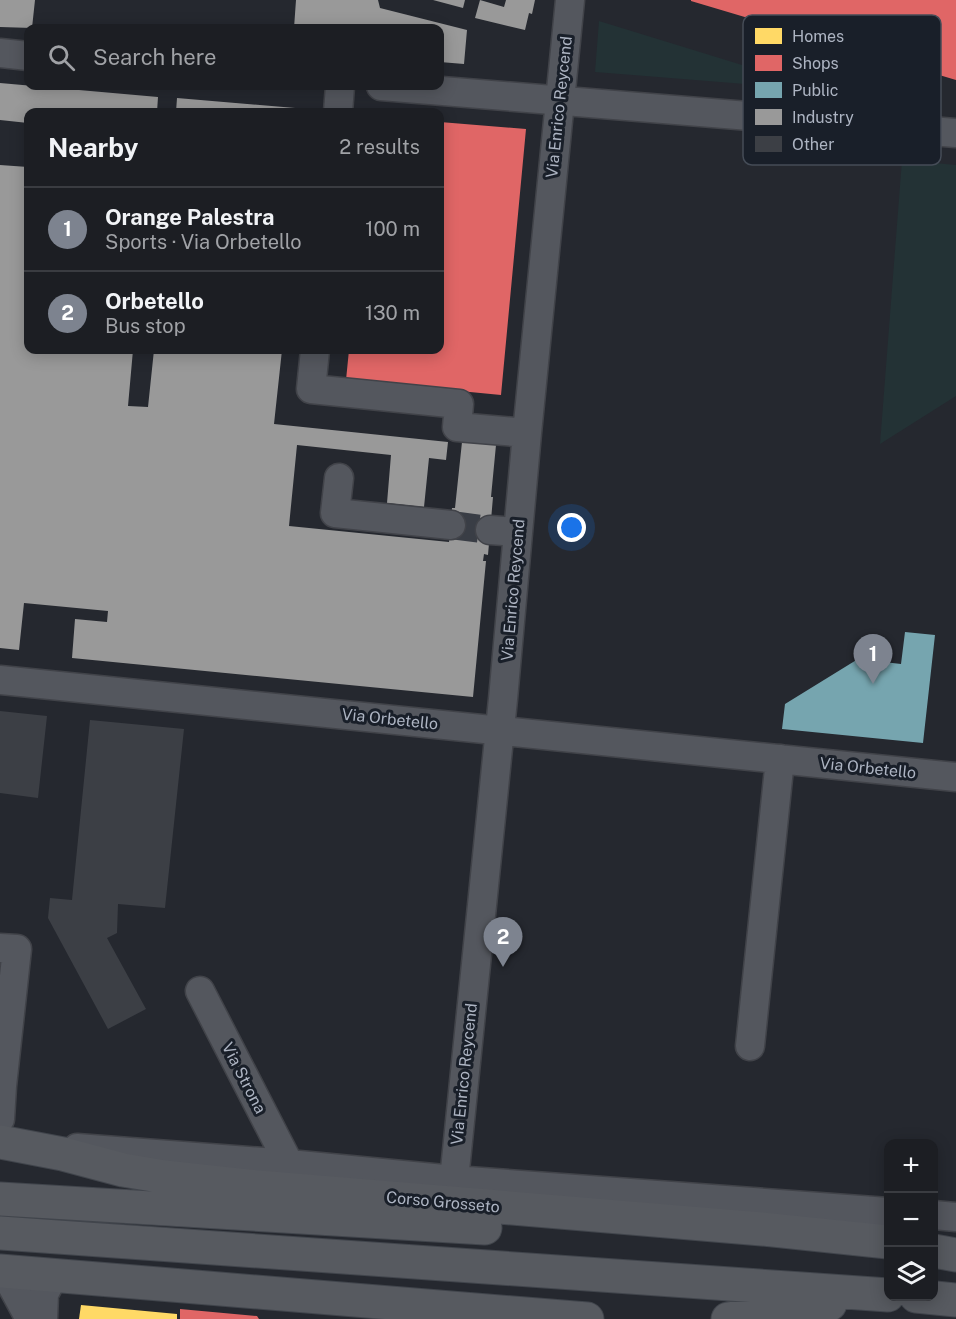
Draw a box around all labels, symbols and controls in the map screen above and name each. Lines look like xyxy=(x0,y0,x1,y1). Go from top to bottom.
legend xyxy=(743,15,941,165)
search box xyxy=(24,24,444,90)
text: Homes xyxy=(792,27,844,46)
street label: Via Enrico Reycend xyxy=(542,35,576,179)
icon: search xyxy=(45,41,78,74)
text: Search here xyxy=(93,44,217,70)
text: Shops xyxy=(792,54,839,73)
text: Public xyxy=(792,81,839,100)
text: Industry xyxy=(792,108,854,127)
text: Nearby xyxy=(48,132,138,163)
text: 2 results xyxy=(339,135,420,159)
text: Other xyxy=(792,135,834,154)
text: Orange Palestra xyxy=(105,204,275,230)
text: 1 xyxy=(63,217,72,241)
text: 100 m xyxy=(365,217,420,241)
text: Sports · Via Orbetello xyxy=(105,230,302,254)
text: Orbetello xyxy=(105,288,204,314)
text: 2 xyxy=(61,301,74,325)
text: 130 m xyxy=(365,301,420,325)
text: Bus stop xyxy=(105,314,186,338)
your location xyxy=(557,513,586,542)
street label: Via Enrico Reycend xyxy=(497,518,529,662)
pin: 1 xyxy=(854,634,892,684)
street label: Via Orbetello xyxy=(341,704,439,734)
street label: Via Orbetello xyxy=(819,753,917,783)
pin: 2 xyxy=(484,918,522,967)
street label: Via Enrico Reycend xyxy=(447,1002,481,1146)
street label: Via Strona xyxy=(218,1039,270,1117)
map controls xyxy=(884,1139,938,1301)
button: + xyxy=(884,1139,938,1193)
street label: Corso Grosseto xyxy=(385,1188,501,1216)
button: − xyxy=(884,1193,938,1247)
button: layers xyxy=(884,1247,938,1301)

